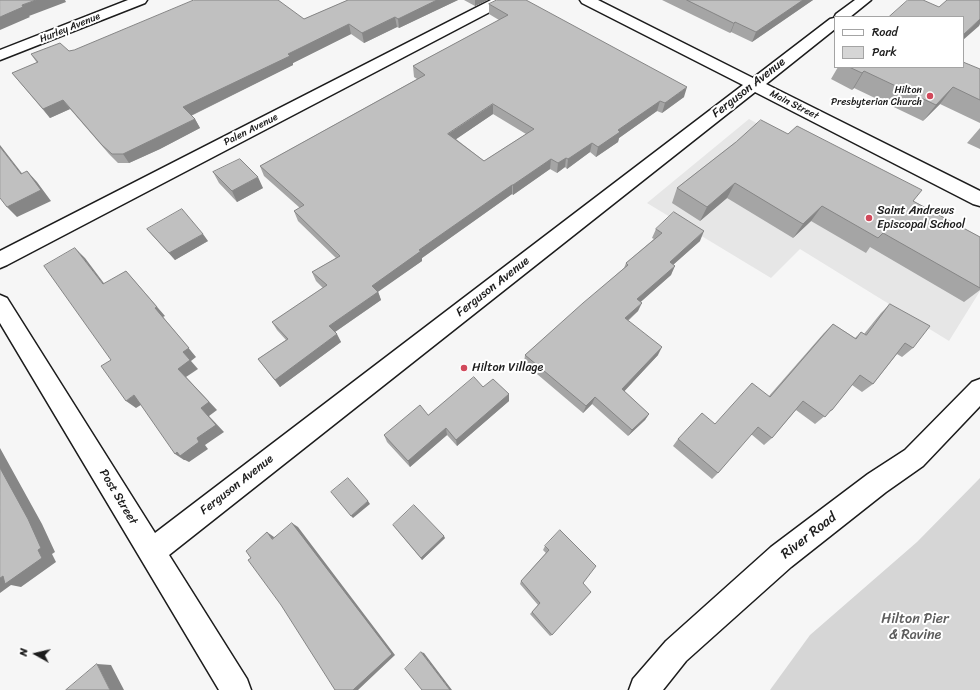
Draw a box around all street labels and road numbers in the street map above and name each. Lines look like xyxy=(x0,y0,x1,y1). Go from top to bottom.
street label: Hurley Avenue xyxy=(38,10,102,46)
street label: Ferguson Avenue xyxy=(710,55,788,121)
street label: Main Street xyxy=(768,88,820,122)
street label: Palen Avenue xyxy=(222,111,280,149)
street label: Ferguson Avenue xyxy=(454,254,532,320)
street label: Ferguson Avenue xyxy=(198,452,276,518)
street label: Post Street xyxy=(96,467,140,527)
street label: River Road xyxy=(778,509,840,563)

